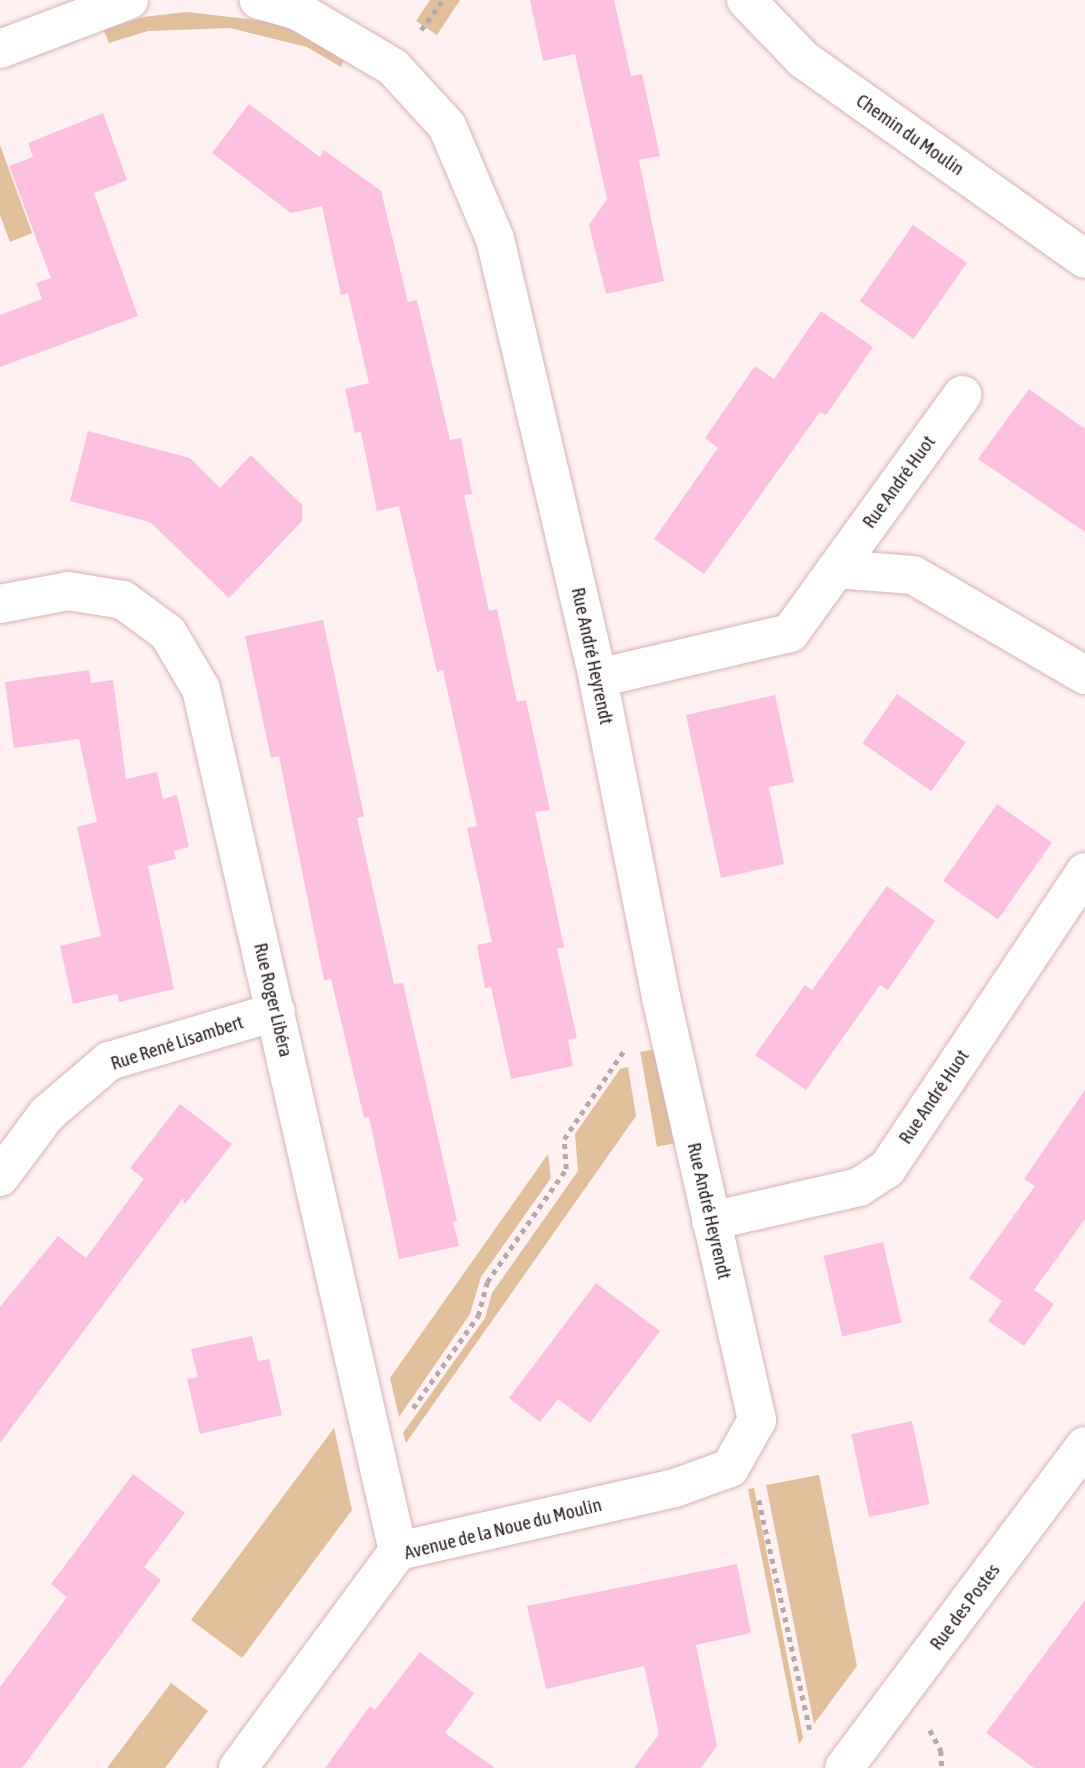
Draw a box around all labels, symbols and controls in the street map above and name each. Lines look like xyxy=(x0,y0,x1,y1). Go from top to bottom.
street label: Chemin du Moulin xyxy=(852,89,968,181)
street label: Rue André Huot xyxy=(858,431,940,533)
street label: Rue André Heyrendt xyxy=(566,585,618,727)
street label: Rue Roger Libéra xyxy=(249,941,297,1059)
street label: Rue René Lisambert xyxy=(108,1011,246,1075)
street label: Rue André Huot xyxy=(894,1045,974,1149)
street label: Rue André Heyrendt xyxy=(682,1140,736,1282)
street label: Avenue de la Noue du Moulin xyxy=(402,1493,604,1565)
street label: Rue des Postes xyxy=(925,1559,1005,1655)

